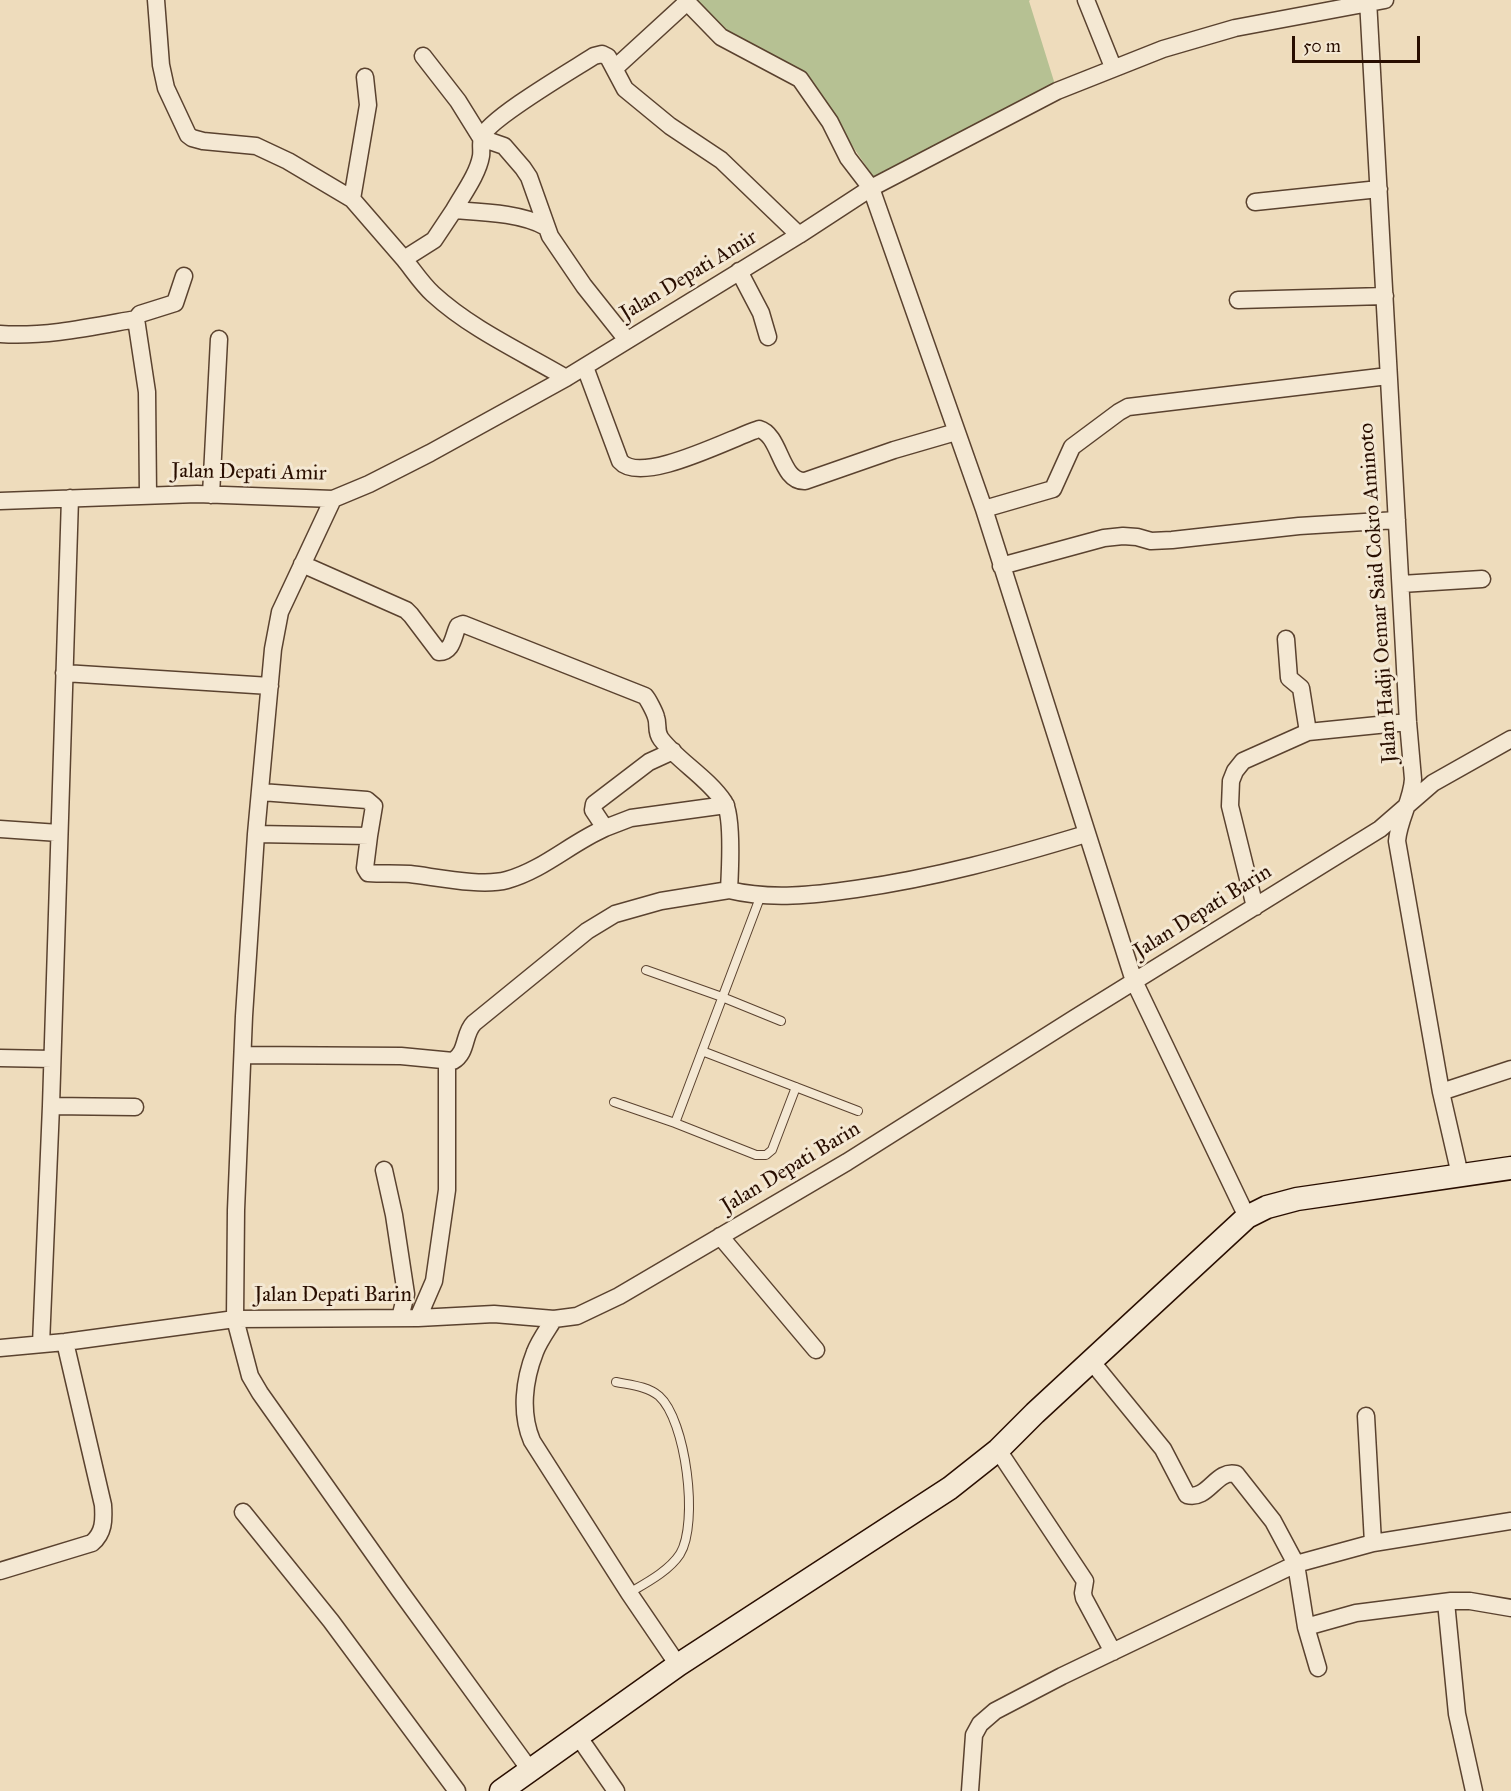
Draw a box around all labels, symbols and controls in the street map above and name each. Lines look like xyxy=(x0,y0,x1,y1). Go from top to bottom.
scale bar xyxy=(1295,24,1422,62)
text: 50 m xyxy=(1303,35,1341,57)
street label: Jalan Depati Amir xyxy=(616,225,762,327)
street label: Jalan Hadji Oemar Said Cokro Aminoto xyxy=(1355,422,1403,764)
street label: Jalan Depati Amir xyxy=(171,459,327,487)
street label: Jalan Depati Barin xyxy=(1130,860,1276,964)
street label: Jalan Depati Barin xyxy=(717,1117,865,1219)
street label: Jalan Depati Barin xyxy=(254,1283,412,1309)

